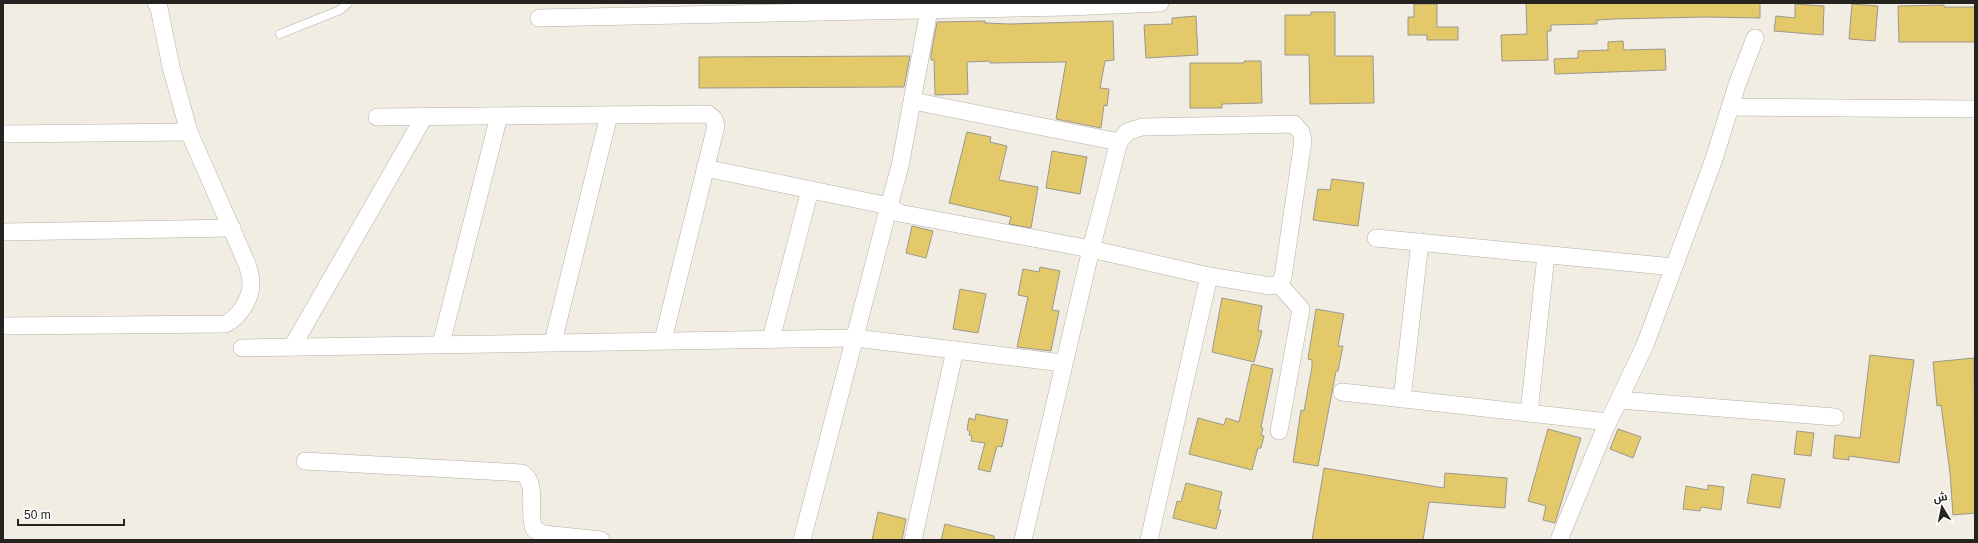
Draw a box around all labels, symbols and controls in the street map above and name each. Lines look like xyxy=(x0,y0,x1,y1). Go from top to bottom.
north arrow xyxy=(1922,487,1962,527)
text: ش xyxy=(1932,490,1948,505)
scale bar xyxy=(18,501,124,527)
text: 50 m xyxy=(24,508,51,522)

